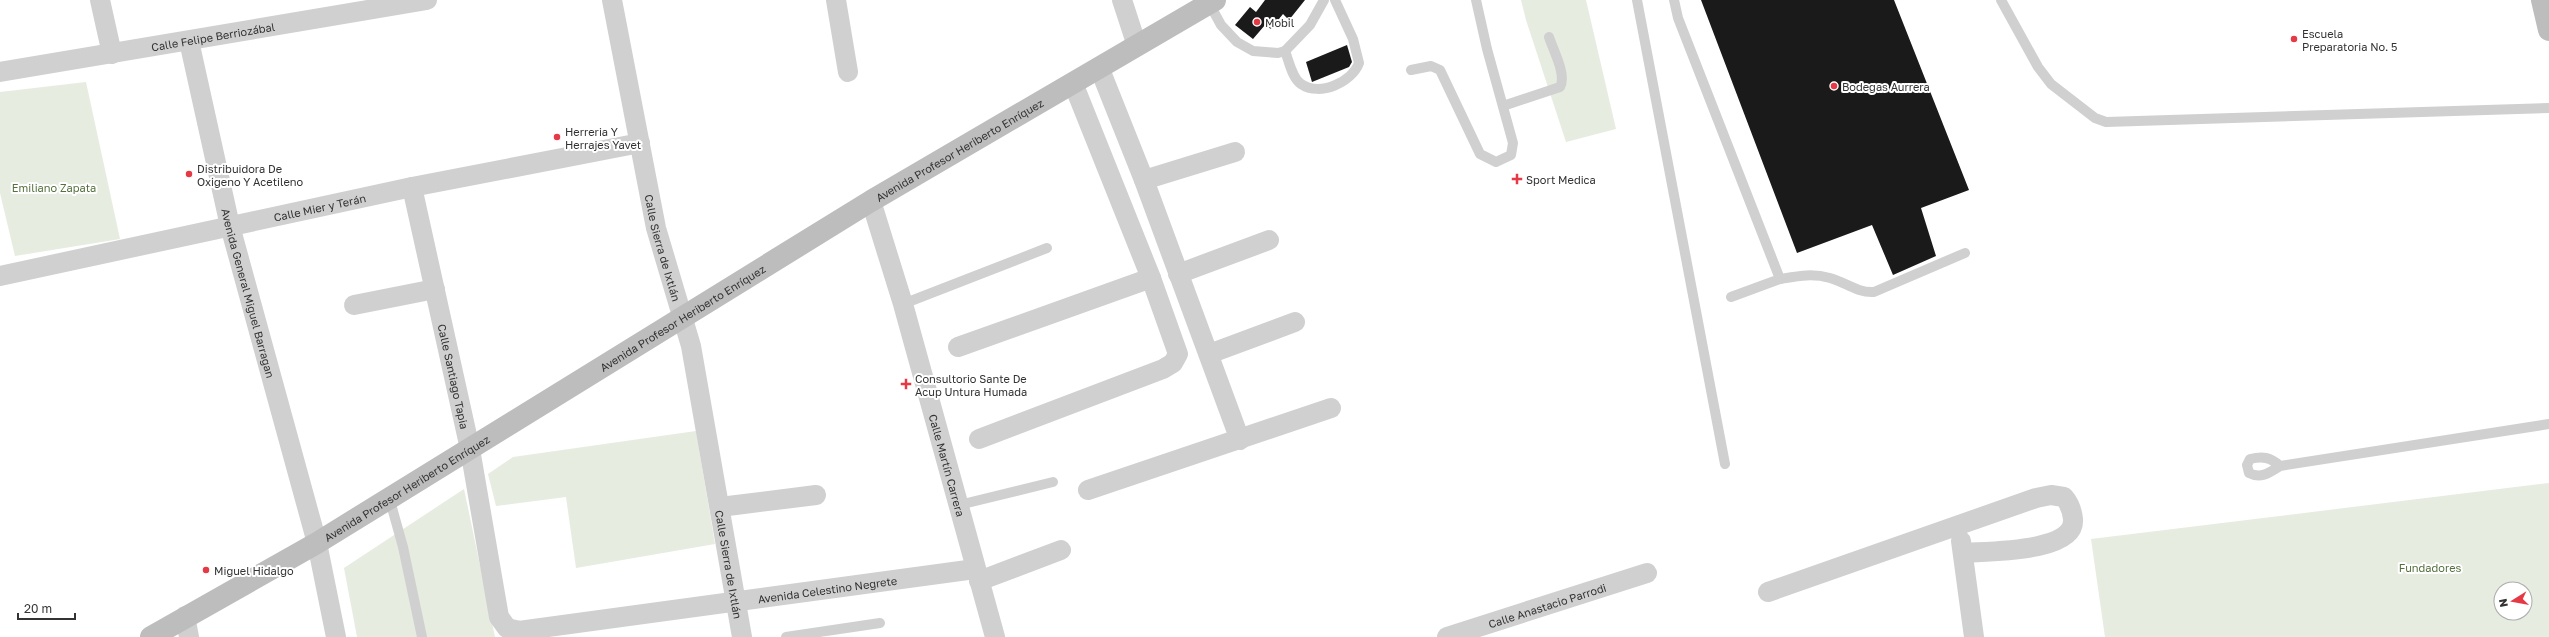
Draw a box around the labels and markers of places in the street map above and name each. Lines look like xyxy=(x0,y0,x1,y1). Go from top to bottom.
place label: Mobil xyxy=(1265,16,1295,29)
marker: Mobil xyxy=(1252,17,1262,27)
place label: Escuela Preparatoria No. 5 xyxy=(2302,27,2397,53)
marker: Escuela Preparatoria No. 5 xyxy=(2289,34,2299,44)
place label: Bodegas Aurrera xyxy=(1842,80,1930,93)
marker: Bodegas Aurrera xyxy=(1829,81,1839,91)
place label: Herreria Y Herrajes Yavet xyxy=(565,125,641,151)
marker: Herreria Y Herrajes Yavet xyxy=(552,132,562,142)
place label: Distribuidora De Oxigeno Y Acetileno xyxy=(197,162,304,188)
marker: Distribuidora De Oxigeno Y Acetileno xyxy=(184,169,194,179)
marker: Sport Medica xyxy=(1511,173,1523,185)
place label: Sport Medica xyxy=(1526,173,1596,186)
place label: Consultorio Sante De Acup Untura Humada xyxy=(915,372,1027,398)
marker: Consultorio Sante De Acup Untura Humada xyxy=(900,378,912,390)
place label: Miguel Hidalgo xyxy=(214,564,294,577)
marker: Miguel Hidalgo xyxy=(201,565,211,575)

